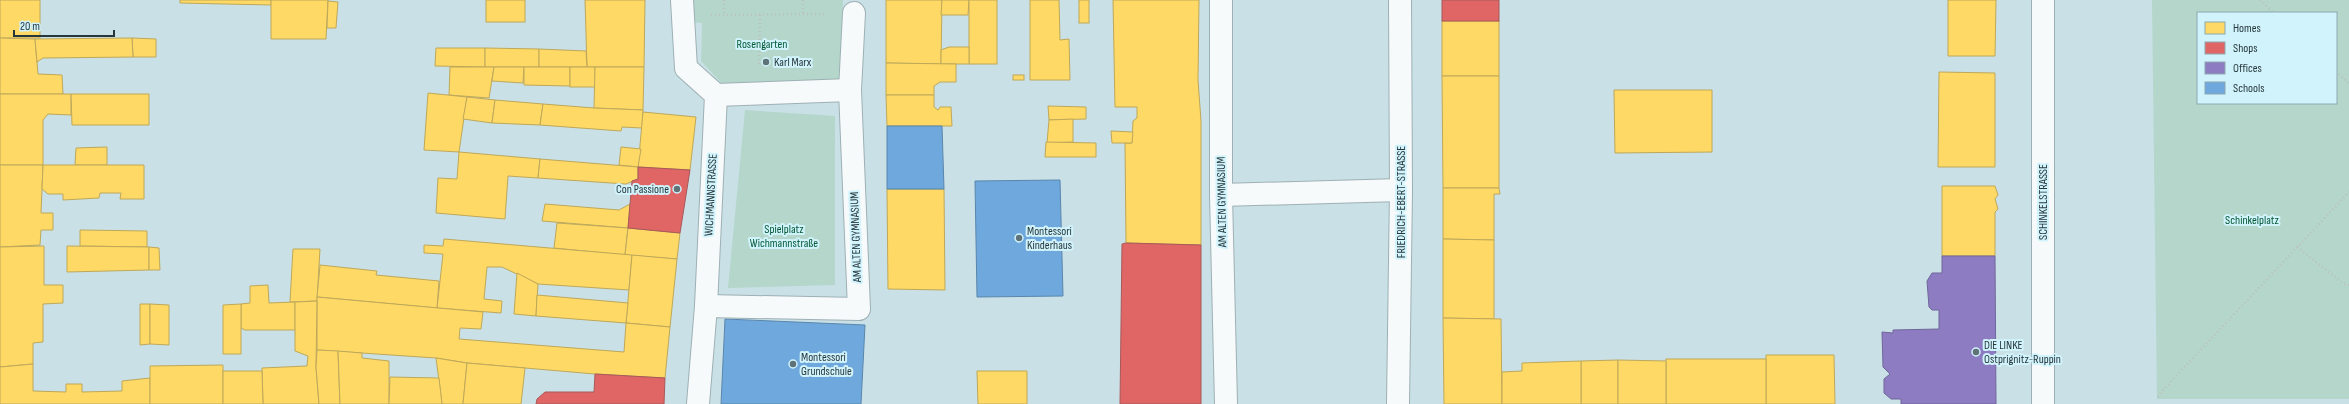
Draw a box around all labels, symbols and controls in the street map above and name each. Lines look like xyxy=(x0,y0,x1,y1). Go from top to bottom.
scale bar xyxy=(14,12,114,38)
legend xyxy=(2197,12,2337,104)
text: 20 m xyxy=(20,19,40,34)
text: Homes xyxy=(2233,21,2261,36)
park label: Rosengarten xyxy=(736,37,788,52)
text: Shops xyxy=(2233,41,2258,56)
place label: Karl Marx xyxy=(774,55,812,70)
marker: Karl Marx xyxy=(761,57,771,67)
text: Offices xyxy=(2233,61,2262,76)
text: Schools xyxy=(2233,81,2265,96)
street label: FRIEDRICH-EBERT-STRASSE xyxy=(1394,146,1409,258)
street label: WICHMANNSTRASSE xyxy=(701,154,721,236)
street label: AM ALTEN GYMNASIUM xyxy=(1214,157,1230,248)
street label: SCHINKELSTRASSE xyxy=(2036,164,2051,240)
place label: Con Passione xyxy=(616,182,669,197)
marker: Con Passione xyxy=(672,184,682,194)
street label: AM ALTEN GYMNASIUM xyxy=(847,191,865,284)
park label: Schinkelplatz xyxy=(2225,213,2280,228)
park label: Spielplatz Wichmannstraße xyxy=(750,222,818,251)
place label: Montessori Kinderhaus xyxy=(1027,224,1072,253)
marker: Montessori Kinderhaus xyxy=(1014,233,1024,243)
place label: DIE LINKE Ostprignitz-Ruppin xyxy=(1984,338,2061,367)
marker: DIE LINKE Ostprignitz-Ruppin xyxy=(1971,347,1981,357)
place label: Montessori Grundschule xyxy=(801,350,852,379)
marker: Montessori Grundschule xyxy=(788,359,798,369)

